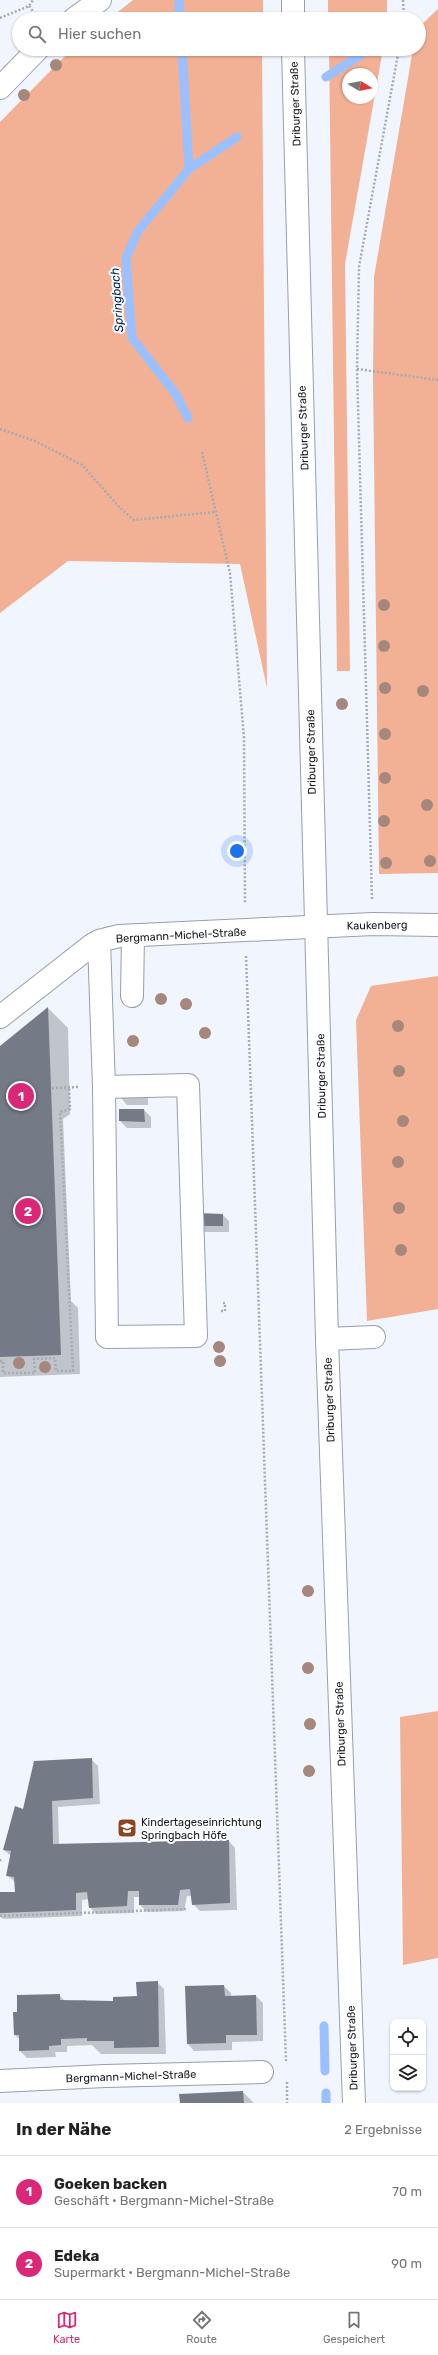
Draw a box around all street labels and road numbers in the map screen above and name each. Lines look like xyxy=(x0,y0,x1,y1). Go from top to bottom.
street label: Driburger Straße xyxy=(288,61,303,147)
street label: Driburger Straße xyxy=(296,385,311,471)
street label: Driburger Straße xyxy=(304,709,319,795)
street label: Kaukenberg xyxy=(347,918,408,933)
street label: Bergmann-Michel-Straße xyxy=(115,926,247,945)
street label: Driburger Straße xyxy=(314,1033,329,1119)
street label: Driburger Straße xyxy=(322,1357,337,1443)
street label: Driburger Straße xyxy=(333,1681,348,1767)
street label: Driburger Straße xyxy=(345,2005,360,2091)
street label: Bergmann-Michel-Straße xyxy=(66,2068,197,2085)

